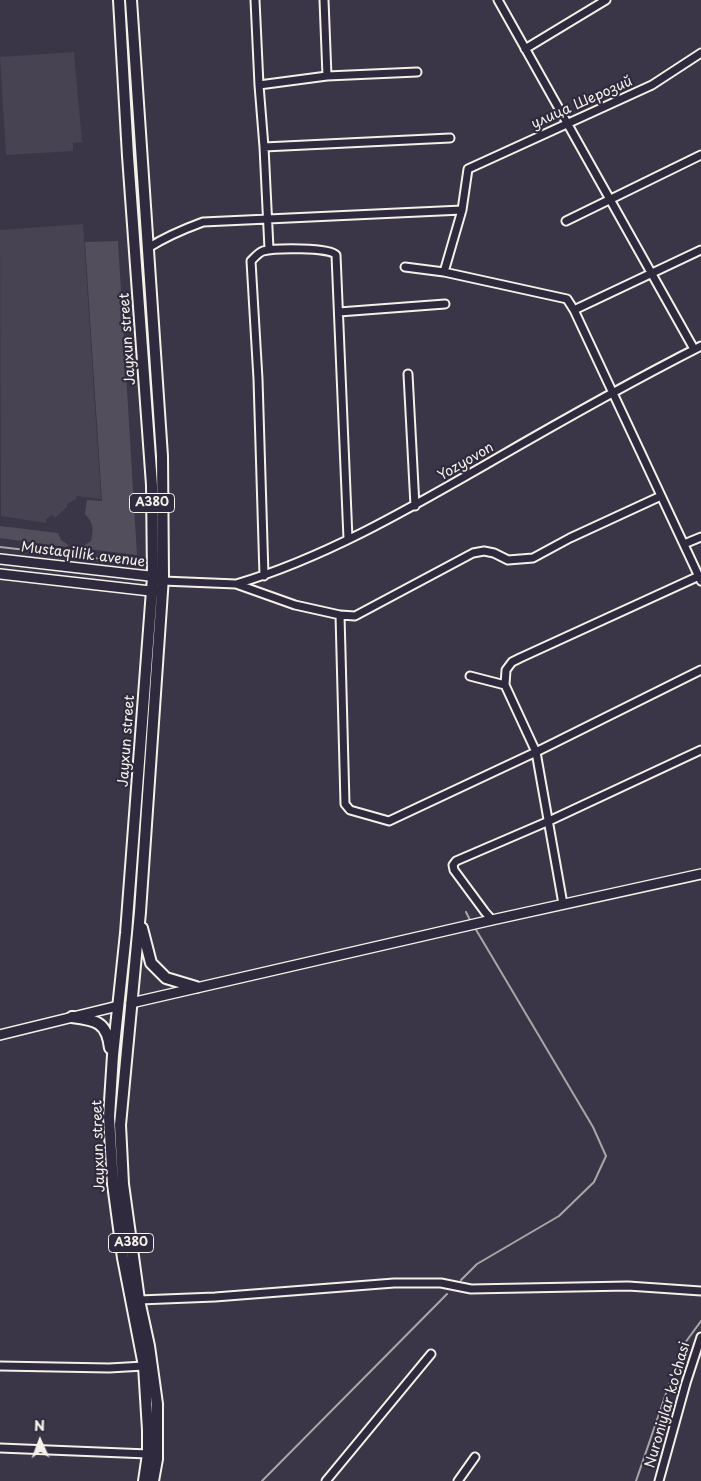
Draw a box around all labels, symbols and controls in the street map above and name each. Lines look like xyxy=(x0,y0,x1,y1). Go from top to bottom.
street label: улица Шерозий xyxy=(529,73,635,133)
street label: Jayxun street xyxy=(116,292,140,386)
street label: Yozyovon xyxy=(435,439,497,485)
road number: A380 xyxy=(130,493,174,512)
street label: Mustaqillik avenue xyxy=(20,539,146,571)
street label: Jayxun street xyxy=(115,694,139,788)
street label: Jayxun street xyxy=(89,1100,109,1192)
road number: A380 xyxy=(108,1234,154,1252)
street label: Nuroniylar ko'chasi xyxy=(642,1340,694,1470)
text: N xyxy=(34,1415,45,1436)
north arrow xyxy=(15,1416,65,1466)

